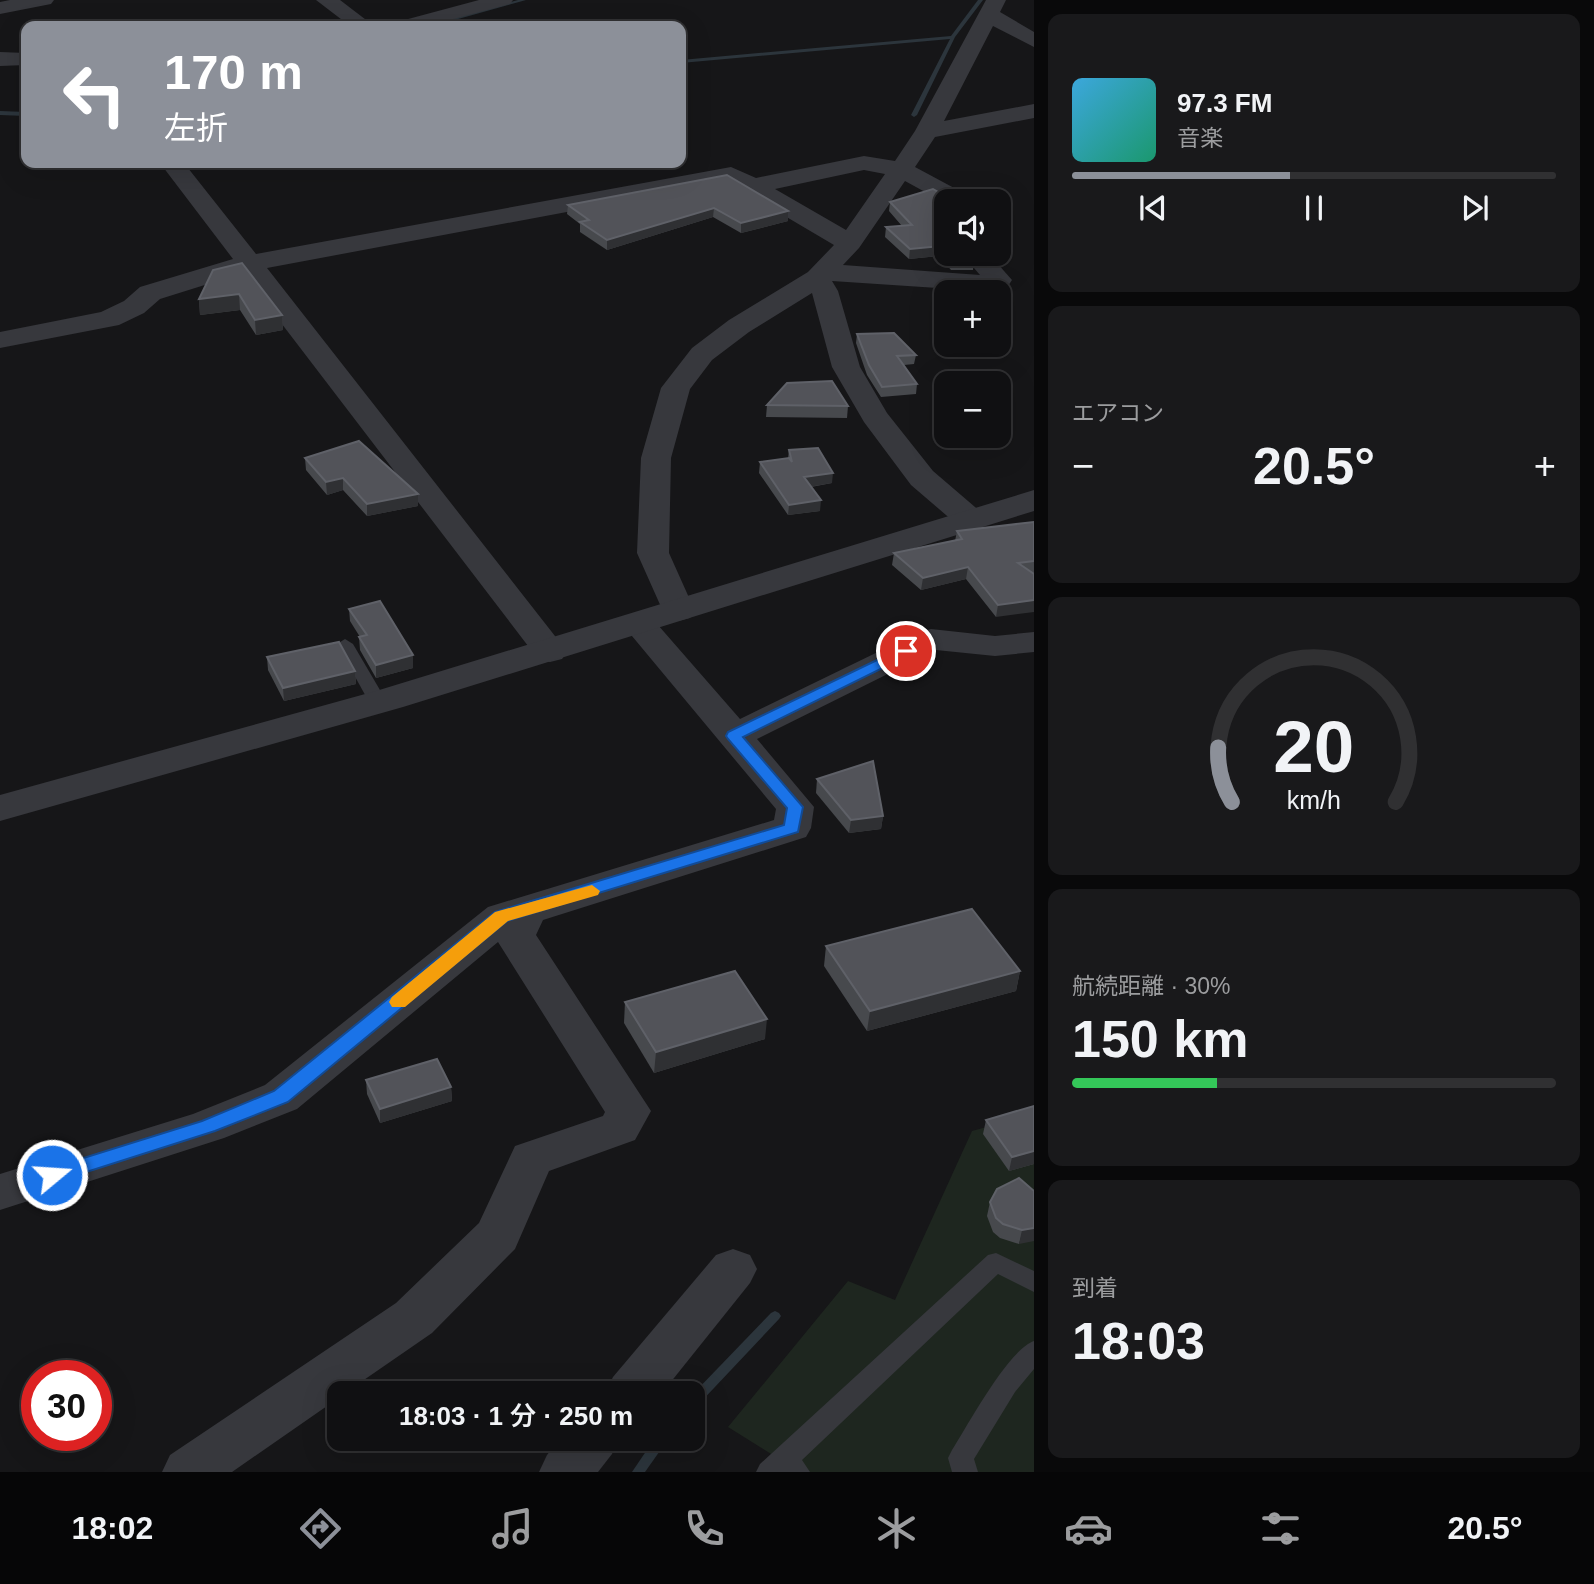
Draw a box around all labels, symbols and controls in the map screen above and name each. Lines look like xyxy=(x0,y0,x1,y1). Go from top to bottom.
text: 170 m xyxy=(164,45,303,99)
icon: left xyxy=(49,49,140,140)
text: 97.3 FM xyxy=(1177,88,1272,118)
text: 左折 xyxy=(164,110,228,146)
text: 音楽 xyxy=(1177,125,1223,151)
map controls xyxy=(934,189,1011,448)
button: sound xyxy=(934,189,1011,266)
icon: previous xyxy=(1134,189,1172,227)
icon: pause xyxy=(1295,189,1333,227)
icon: next xyxy=(1456,189,1494,227)
button: + xyxy=(934,280,1011,357)
button: − xyxy=(934,371,1011,448)
text: エアコン xyxy=(1072,400,1164,426)
text: 20.5° xyxy=(1253,437,1375,495)
text: − xyxy=(1072,445,1094,487)
text: + xyxy=(1534,445,1556,487)
pin xyxy=(876,621,936,681)
icon: arrive xyxy=(887,632,925,670)
text: 20 xyxy=(1274,706,1354,787)
text: km/h xyxy=(1287,786,1341,814)
text: 航続距離 · 30% xyxy=(1072,973,1230,999)
text: 150 km xyxy=(1072,1010,1248,1068)
position arrow xyxy=(15,1138,89,1212)
text: 到着 xyxy=(1072,1275,1118,1301)
text: 18:03 xyxy=(1072,1312,1205,1370)
speed limit sign: 30 xyxy=(21,1360,112,1451)
text: 18:03 · 1 分 · 250 m xyxy=(399,1401,633,1431)
icon: directions xyxy=(296,1504,345,1553)
icon: music xyxy=(488,1504,537,1553)
icon: phone xyxy=(680,1504,729,1553)
icon: climate xyxy=(872,1504,921,1553)
icon: car xyxy=(1064,1504,1113,1553)
icon: filters xyxy=(1256,1504,1305,1553)
text: 18:02 xyxy=(71,1510,153,1546)
text: 20.5° xyxy=(1447,1510,1522,1546)

